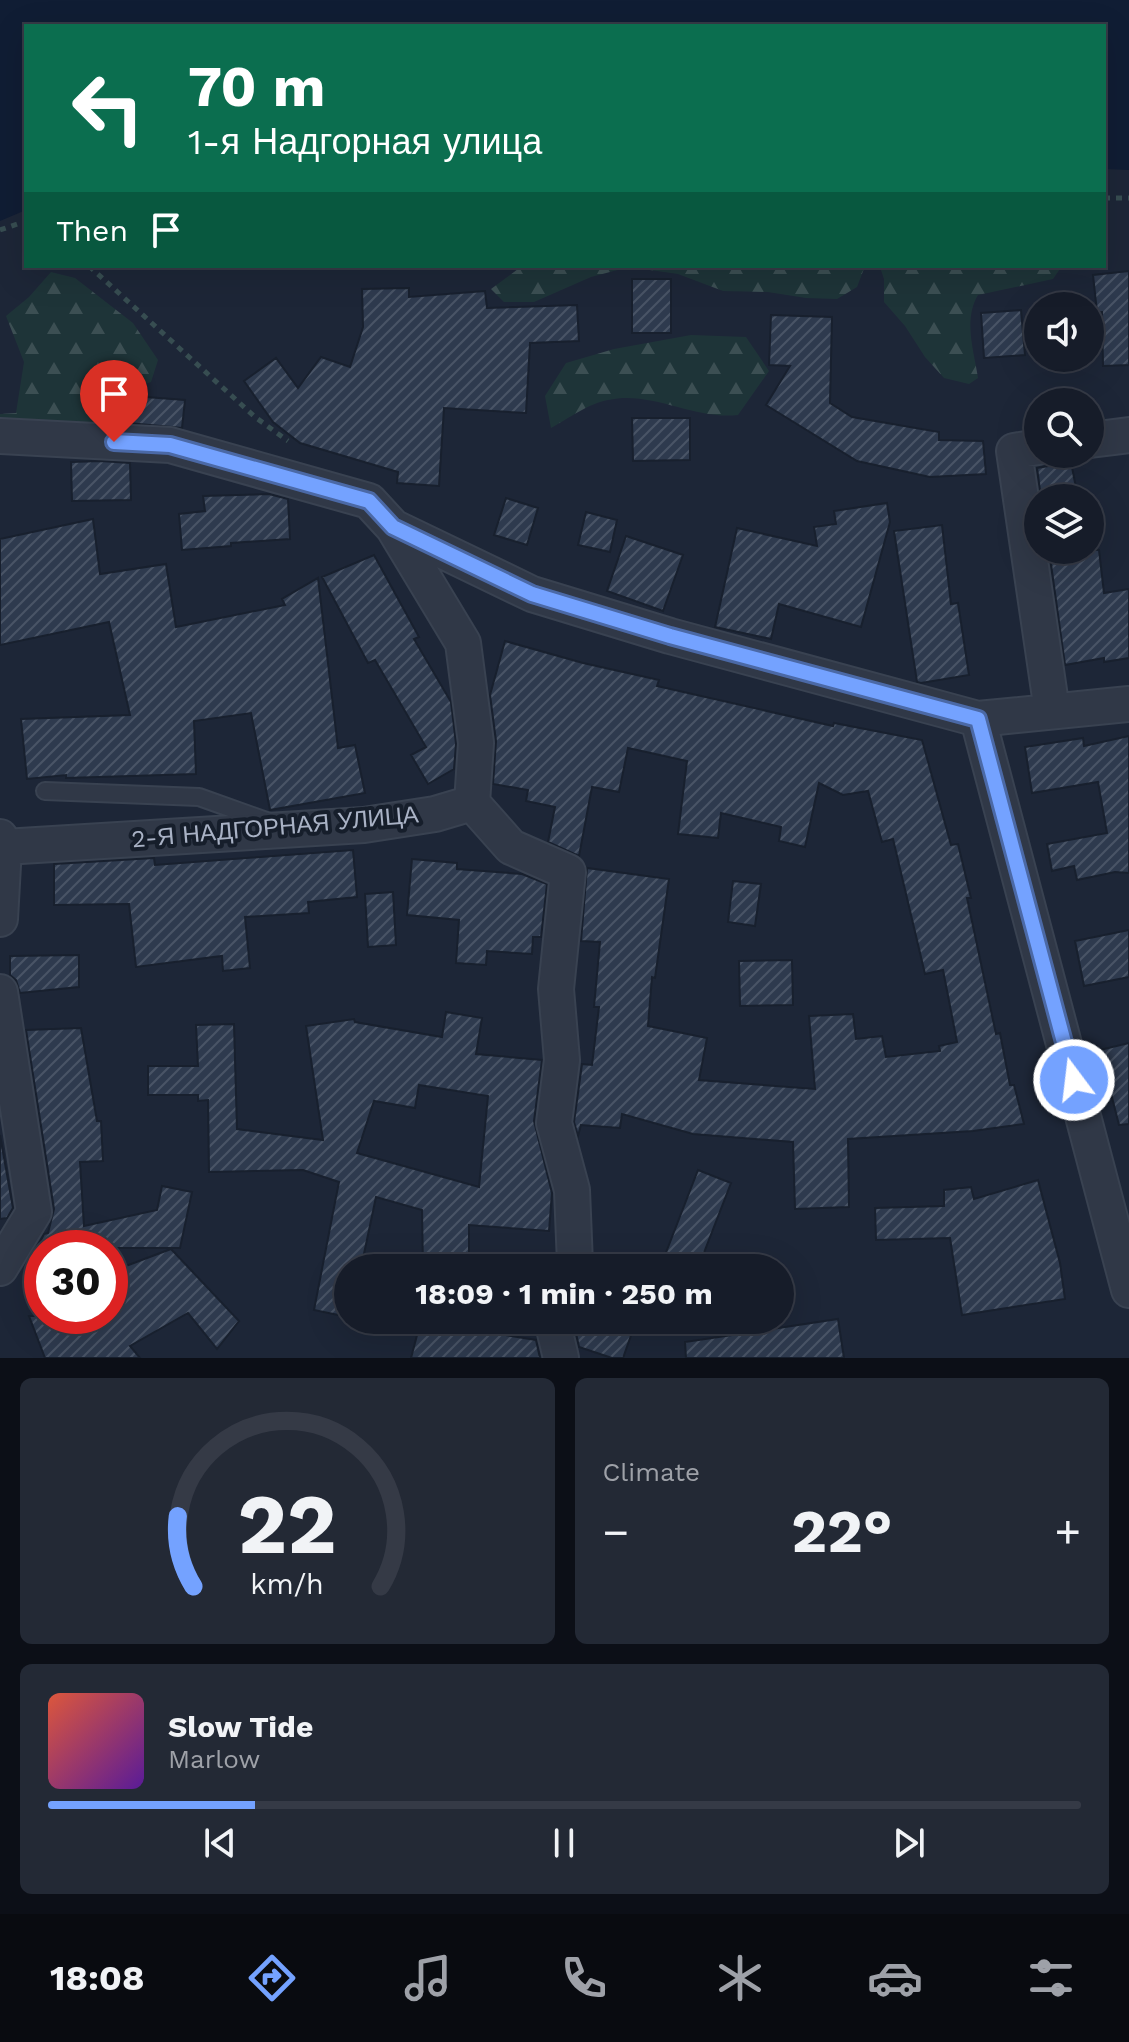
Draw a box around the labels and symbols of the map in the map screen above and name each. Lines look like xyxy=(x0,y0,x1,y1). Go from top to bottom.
pin xyxy=(80,360,148,442)
street label: 2-Я НАДГОРНАЯ УЛИЦА xyxy=(130,801,420,853)
position arrow xyxy=(1032,1038,1116,1122)
speed limit sign: 30 xyxy=(24,1230,128,1334)

